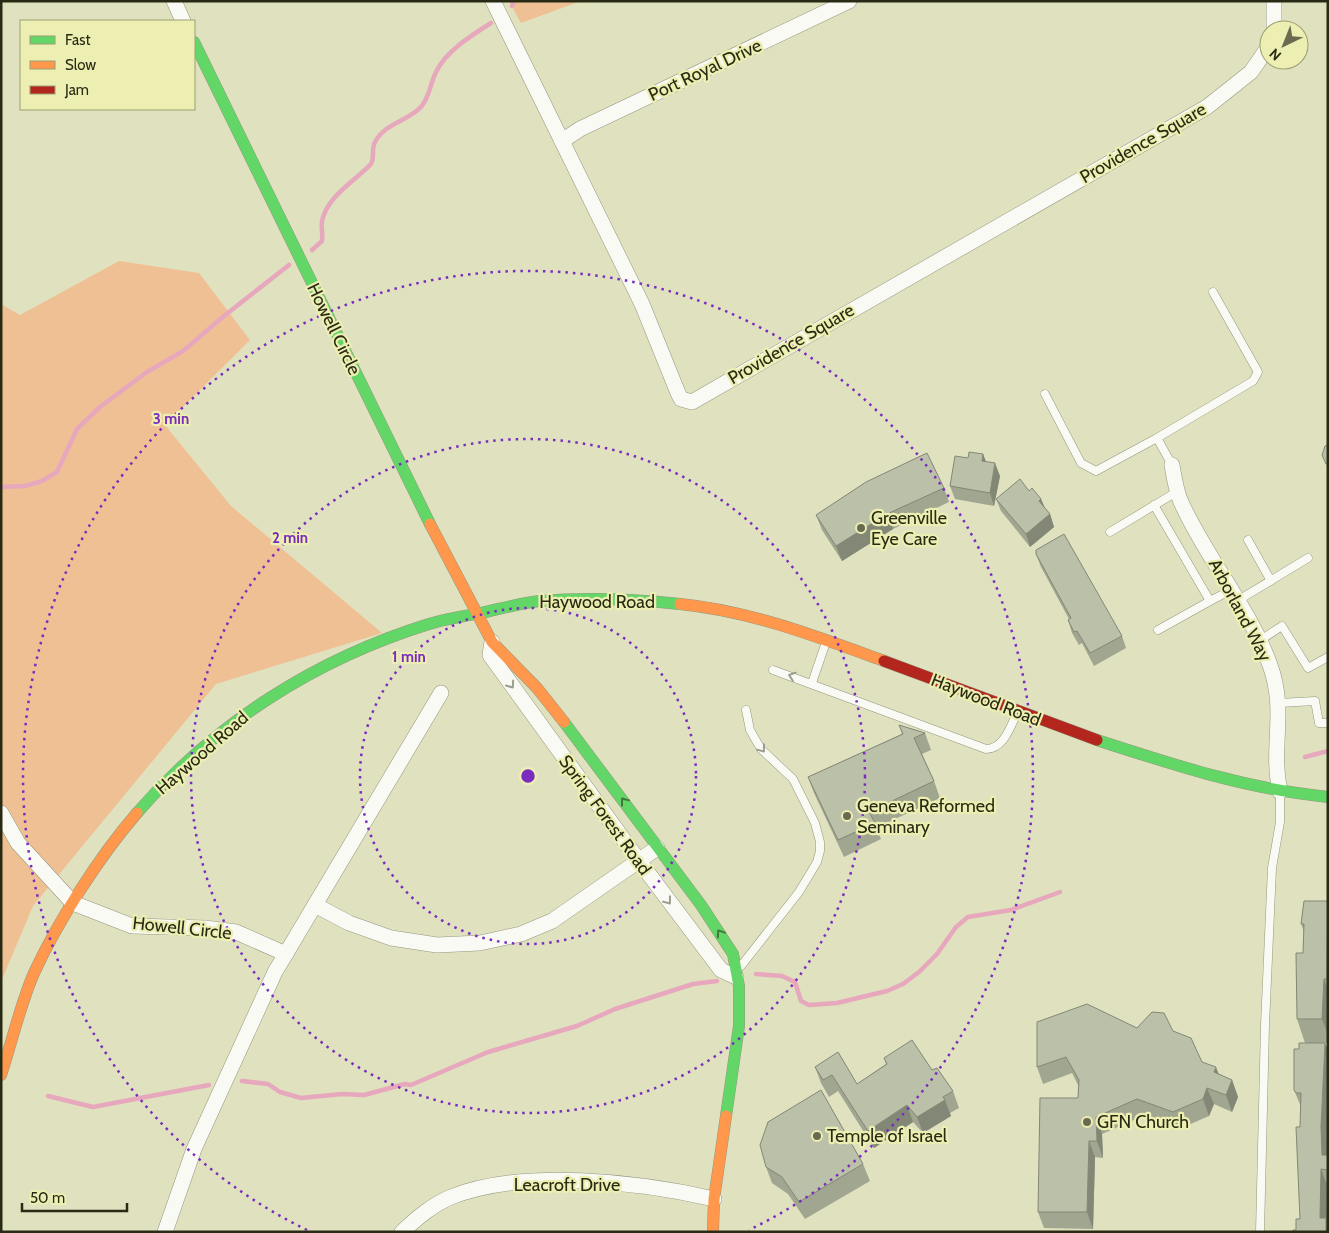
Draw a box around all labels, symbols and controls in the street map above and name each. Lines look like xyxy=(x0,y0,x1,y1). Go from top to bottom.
legend xyxy=(20,20,195,110)
north arrow xyxy=(1259,20,1309,70)
text: Fast xyxy=(65,31,90,49)
street label: Port Royal Drive xyxy=(645,34,765,106)
text: N xyxy=(1265,45,1285,64)
text: Slow xyxy=(65,56,96,74)
text: Jam xyxy=(64,81,89,99)
street label: Providence Square xyxy=(1076,98,1210,188)
street label: Howell Circle xyxy=(302,279,366,379)
street label: Providence Square xyxy=(724,299,858,389)
text: 3 min xyxy=(153,410,189,428)
place label: Greenville Eye Care xyxy=(871,507,947,550)
marker: Greenville Eye Care xyxy=(855,522,867,534)
text: 2 min xyxy=(272,529,308,547)
street label: Arborland Way xyxy=(1204,555,1276,665)
street label: Haywood Road xyxy=(539,591,655,613)
text: 1 min xyxy=(392,648,426,666)
street label: Haywood Road xyxy=(928,669,1044,731)
one-way arrow xyxy=(789,672,797,682)
one-way arrow xyxy=(505,679,514,688)
street label: Haywood Road xyxy=(151,707,253,799)
one-way arrow xyxy=(756,743,765,753)
street label: Spring Forest Road xyxy=(554,751,656,879)
centre of rings xyxy=(519,767,537,785)
place label: Geneva Reformed Seminary xyxy=(857,795,995,838)
one-way arrow xyxy=(621,797,630,807)
marker: Geneva Reformed Seminary xyxy=(841,810,853,822)
one-way arrow xyxy=(662,895,671,905)
street label: Howell Circle xyxy=(131,912,233,944)
one-way arrow xyxy=(717,929,726,938)
place label: GFN Church xyxy=(1097,1111,1189,1133)
marker: GFN Church xyxy=(1081,1116,1093,1128)
place label: Temple of Israel xyxy=(827,1125,948,1147)
marker: Temple of Israel xyxy=(811,1130,823,1142)
street label: Leacroft Drive xyxy=(514,1174,620,1196)
scale bar xyxy=(22,1180,128,1212)
text: 50 m xyxy=(30,1189,65,1207)

